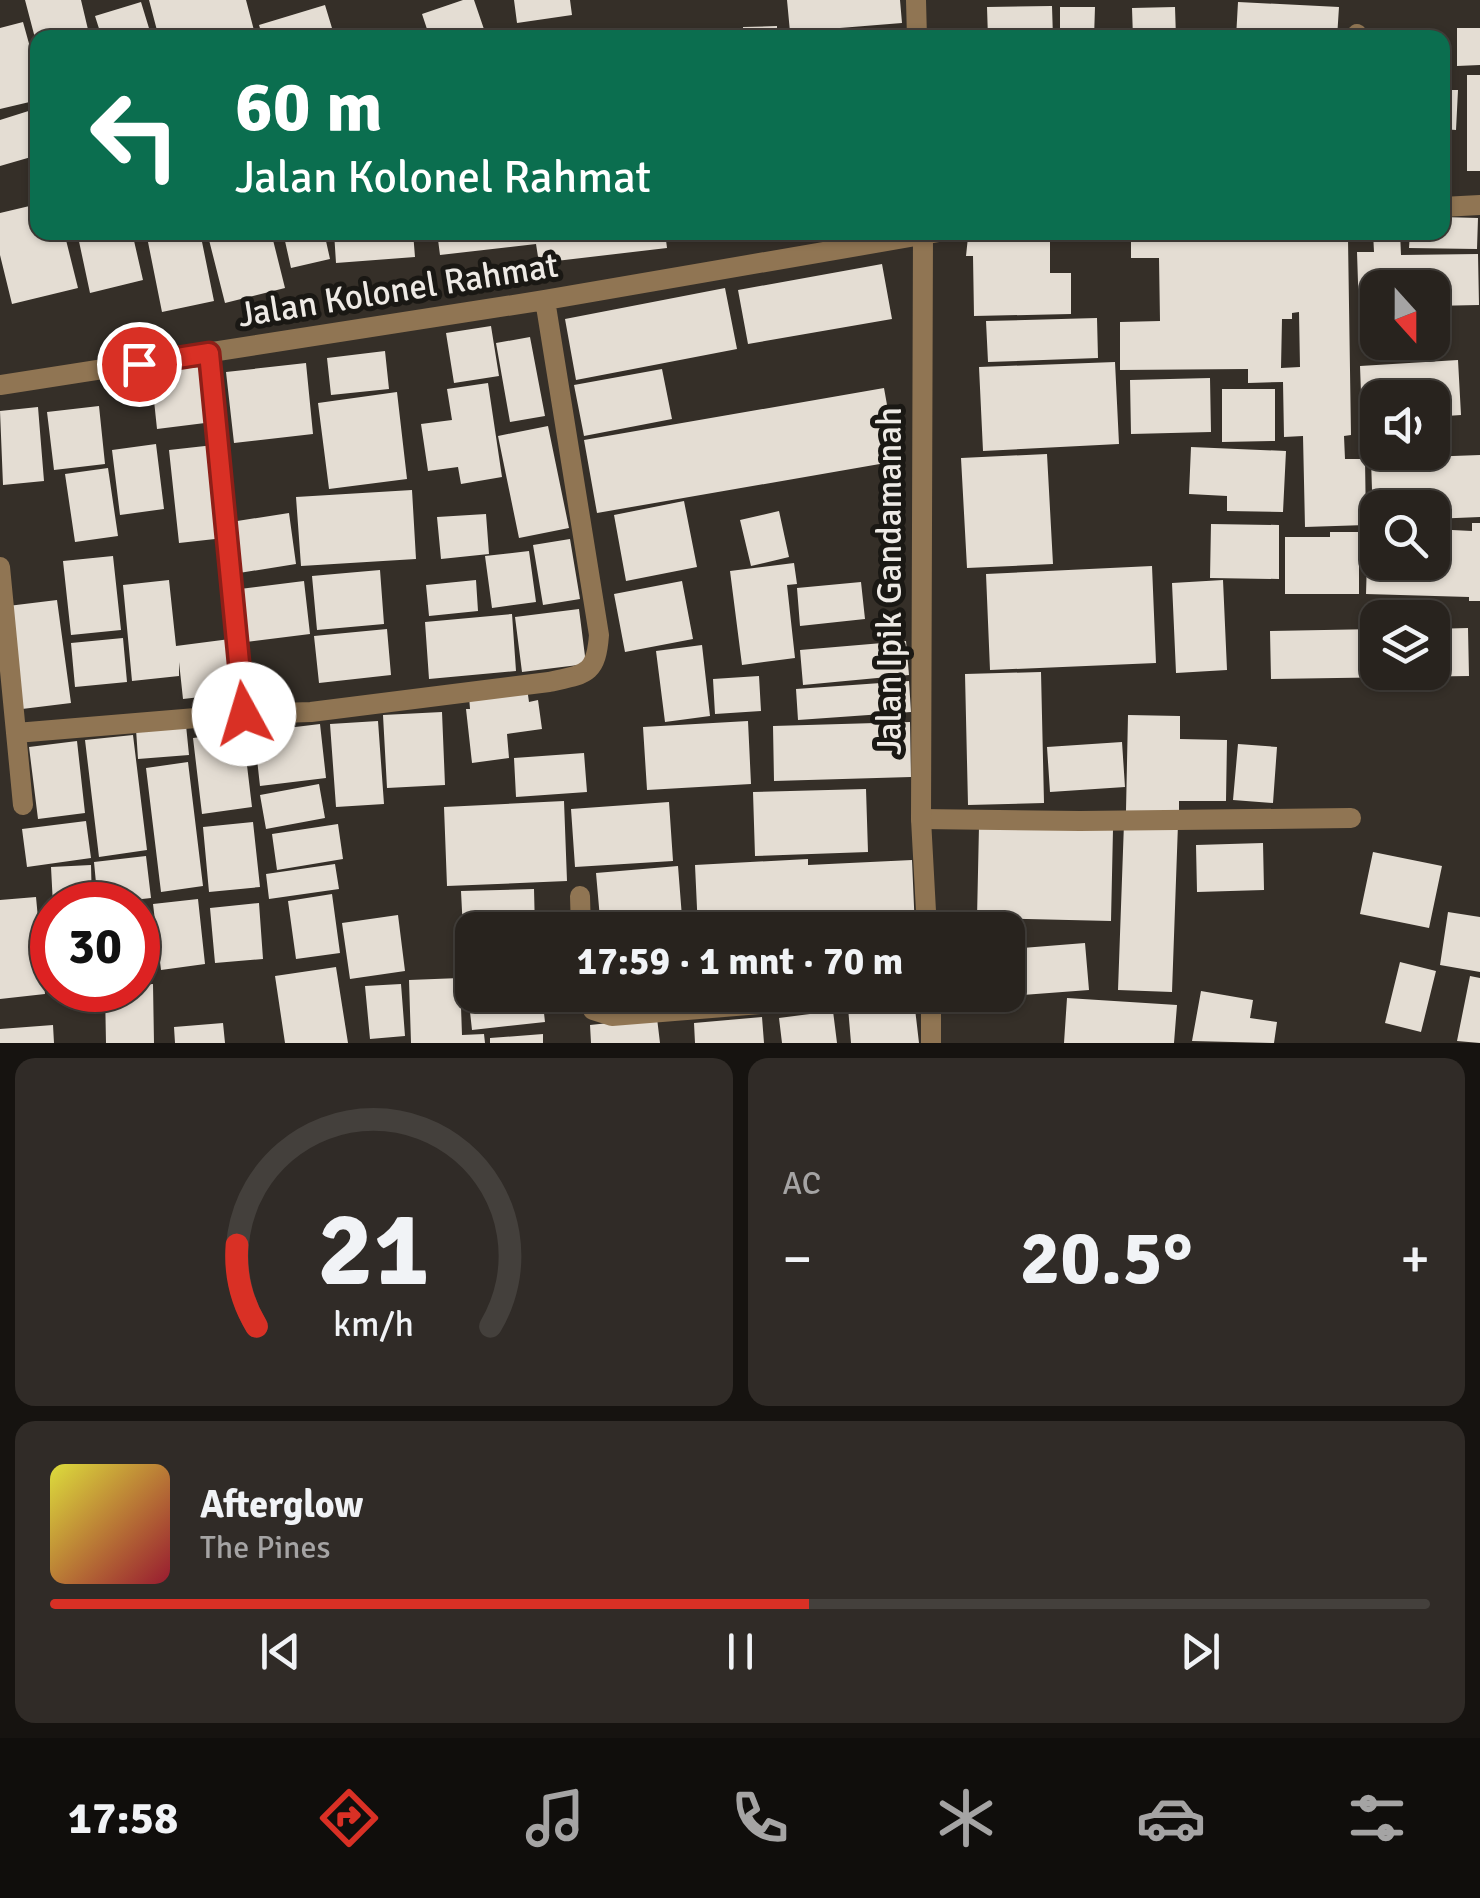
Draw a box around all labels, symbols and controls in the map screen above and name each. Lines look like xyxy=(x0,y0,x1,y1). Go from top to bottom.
text: 60 m xyxy=(235,64,383,150)
icon: left xyxy=(70,70,200,200)
text: Jalan Kolonel Rahmat xyxy=(235,150,651,205)
street label: Jalan Kolonel Rahmat xyxy=(235,243,561,337)
north arrow xyxy=(1360,270,1450,360)
map controls xyxy=(1360,270,1450,690)
pin xyxy=(97,322,182,407)
icon: arrive xyxy=(112,337,167,392)
button: sound xyxy=(1360,380,1450,470)
street label: Jalan Ipik Gandamanah xyxy=(868,407,911,755)
button: search xyxy=(1360,490,1450,580)
button: layers xyxy=(1360,600,1450,690)
position arrow xyxy=(192,662,296,766)
speed limit sign: 30 xyxy=(30,882,160,1012)
text: 17:59 · 1 mnt · 70 m xyxy=(577,938,903,985)
text: AC xyxy=(783,1164,821,1203)
text: 21 xyxy=(318,1186,430,1314)
text: 20.5° xyxy=(1020,1212,1193,1305)
text: − xyxy=(783,1225,812,1293)
text: + xyxy=(1400,1225,1430,1293)
text: km/h xyxy=(333,1302,414,1346)
text: Afterglow xyxy=(200,1481,363,1528)
text: The Pines xyxy=(200,1528,331,1567)
icon: previous xyxy=(253,1624,308,1679)
icon: pause xyxy=(713,1624,768,1679)
icon: next xyxy=(1173,1624,1228,1679)
icon: directions xyxy=(314,1783,384,1853)
icon: music xyxy=(520,1783,590,1853)
icon: phone xyxy=(725,1783,795,1853)
icon: climate xyxy=(931,1783,1001,1853)
icon: car xyxy=(1136,1783,1206,1853)
icon: filters xyxy=(1342,1783,1412,1853)
text: 17:58 xyxy=(68,1791,178,1846)

